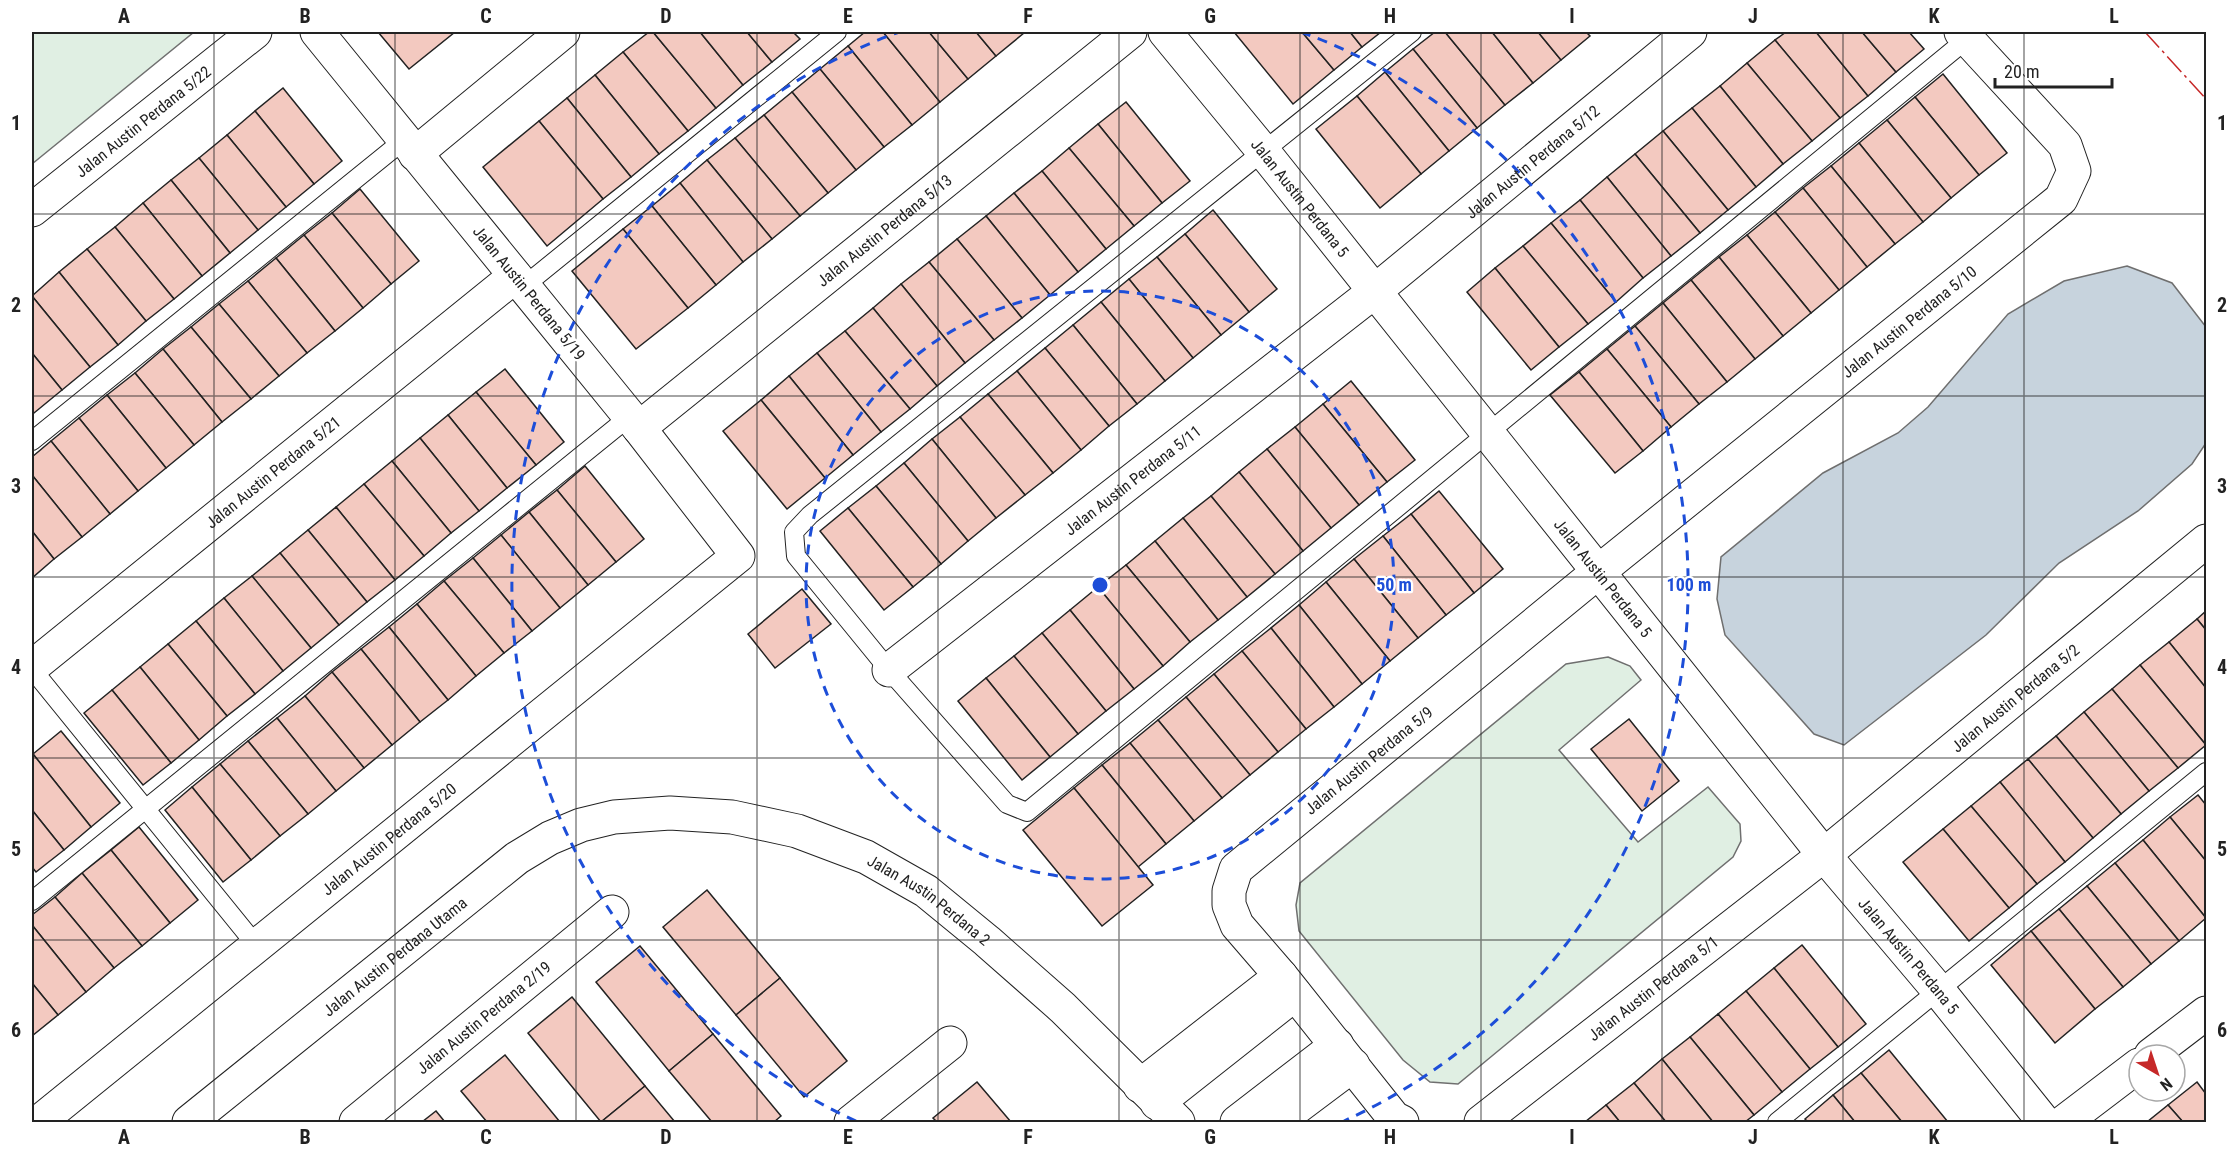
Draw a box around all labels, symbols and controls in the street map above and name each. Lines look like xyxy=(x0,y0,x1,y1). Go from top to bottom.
text: A xyxy=(118,4,130,28)
text: B xyxy=(299,4,311,28)
text: C xyxy=(480,4,492,28)
text: D xyxy=(660,4,672,28)
text: E xyxy=(843,4,853,28)
text: F xyxy=(1023,4,1033,28)
text: G xyxy=(1204,4,1216,28)
text: H xyxy=(1384,4,1396,28)
text: I xyxy=(1569,4,1575,28)
text: J xyxy=(1748,4,1758,28)
text: K xyxy=(1928,4,1940,28)
text: L xyxy=(2109,4,2119,28)
scale bar xyxy=(1995,51,2112,89)
text: 20 m xyxy=(2004,61,2039,82)
street label: Jalan Austin Perdana 5/22 xyxy=(72,62,214,181)
street label: Jalan Austin Perdana 5/12 xyxy=(1462,101,1603,222)
text: 1 xyxy=(11,111,21,135)
text: 1 xyxy=(2217,111,2227,135)
street label: Jalan Austin Perdana 5 xyxy=(1247,135,1353,261)
street label: Jalan Austin Perdana 5/13 xyxy=(813,170,955,290)
street label: Jalan Austin Perdana 5/19 xyxy=(469,222,589,364)
street label: Jalan Austin Perdana 5/10 xyxy=(1838,262,1980,381)
text: 2 xyxy=(11,293,21,317)
text: 2 xyxy=(2217,293,2227,317)
street label: Jalan Austin Perdana 5/21 xyxy=(202,412,344,532)
street label: Jalan Austin Perdana 5/11 xyxy=(1061,421,1205,539)
text: 3 xyxy=(11,474,21,498)
text: 3 xyxy=(2217,474,2227,498)
street label: Jalan Austin Perdana 5 xyxy=(1550,515,1656,641)
text: 50 m xyxy=(1376,574,1412,595)
text: 100 m xyxy=(1667,574,1711,595)
centre of rings xyxy=(1090,575,1110,595)
street label: Jalan Austin Perdana 5/2 xyxy=(1947,640,2083,756)
text: 4 xyxy=(11,655,21,679)
text: 4 xyxy=(2217,655,2227,679)
street label: Jalan Austin Perdana 5/9 xyxy=(1301,702,1436,818)
street label: Jalan Austin Perdana 5/20 xyxy=(318,779,460,899)
text: 5 xyxy=(11,837,21,861)
text: 5 xyxy=(2217,837,2227,861)
street label: Jalan Austin Perdana 2 xyxy=(864,850,994,949)
street label: Jalan Austin Perdana Utama xyxy=(319,893,470,1020)
street label: Jalan Austin Perdana 5 xyxy=(1855,894,1963,1018)
street label: Jalan Austin Perdana 5/1 xyxy=(1584,932,1722,1045)
street label: Jalan Austin Perdana 2/19 xyxy=(413,957,554,1078)
text: 6 xyxy=(11,1018,21,1042)
text: 6 xyxy=(2217,1018,2227,1042)
north arrow xyxy=(2127,1043,2187,1103)
text: N xyxy=(2156,1074,2176,1095)
text: A xyxy=(118,1125,130,1149)
text: B xyxy=(299,1125,311,1149)
text: C xyxy=(480,1125,492,1149)
text: D xyxy=(660,1125,672,1149)
text: E xyxy=(843,1125,853,1149)
text: F xyxy=(1023,1125,1033,1149)
text: G xyxy=(1204,1125,1216,1149)
text: H xyxy=(1384,1125,1396,1149)
text: I xyxy=(1569,1125,1575,1149)
text: J xyxy=(1748,1125,1758,1149)
text: K xyxy=(1928,1125,1940,1149)
text: L xyxy=(2109,1125,2119,1149)

